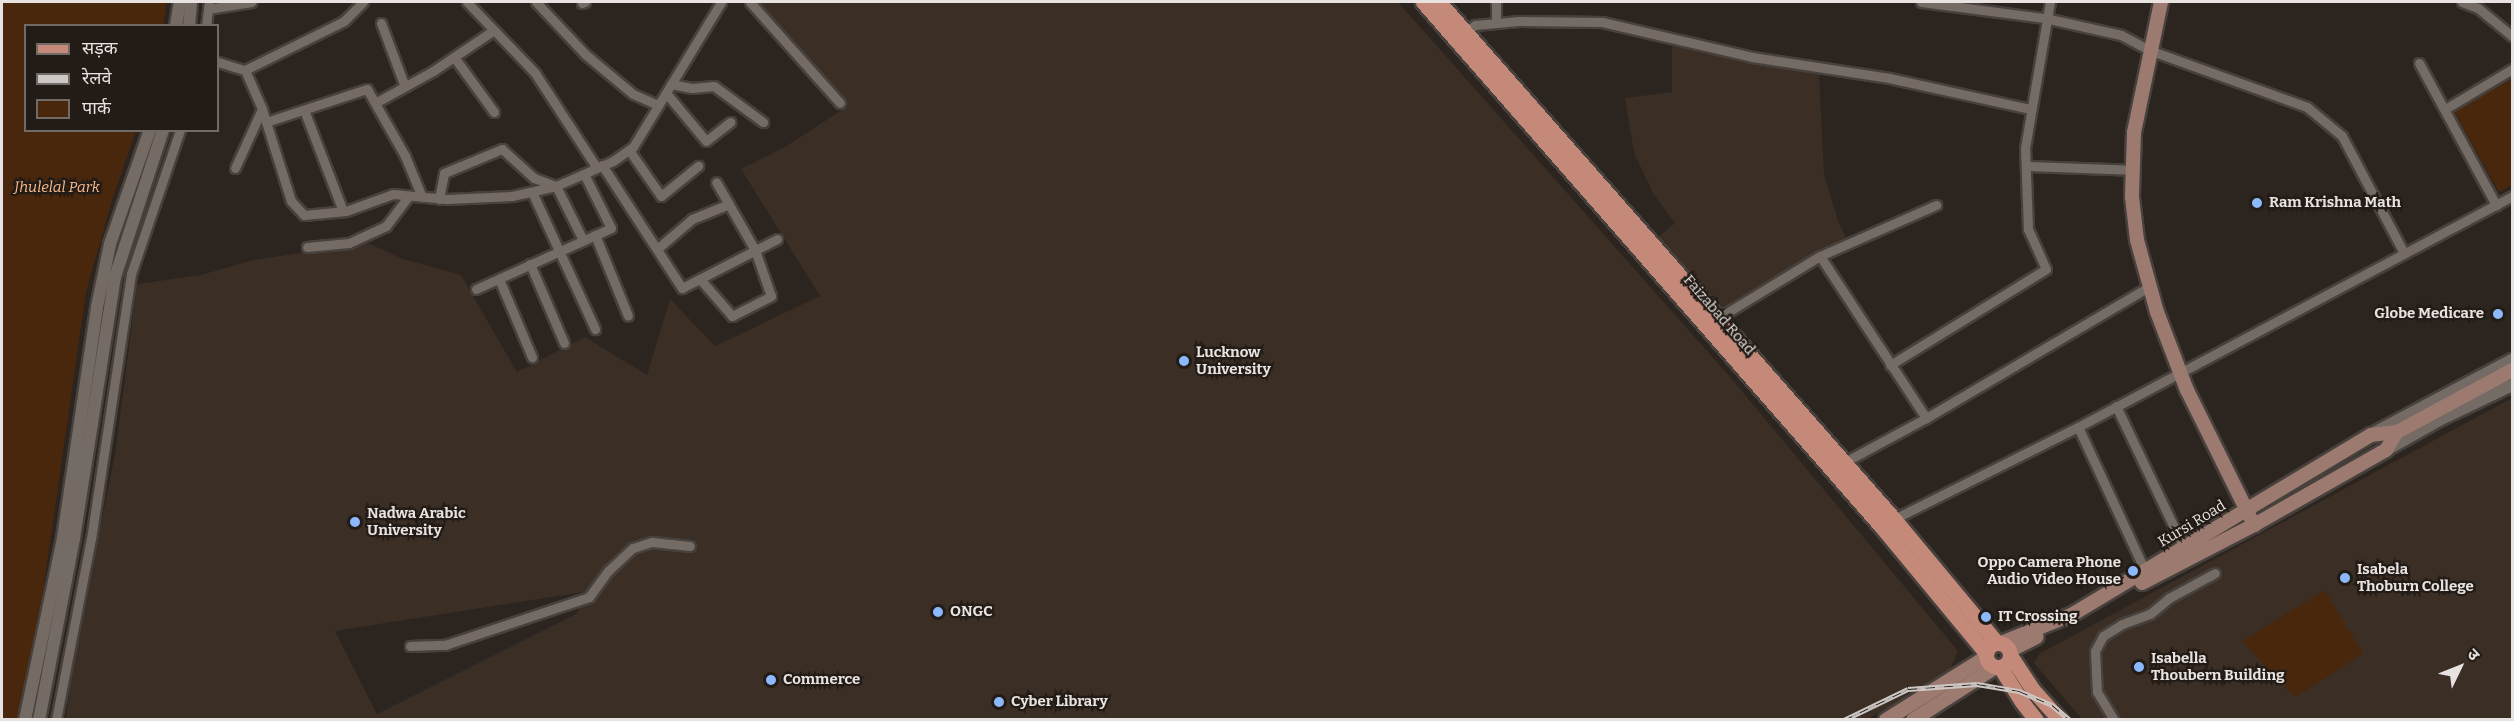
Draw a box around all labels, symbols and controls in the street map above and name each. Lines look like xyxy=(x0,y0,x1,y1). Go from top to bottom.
legend xyxy=(24,24,219,132)
text: सड़क xyxy=(82,37,118,59)
text: रेलवे xyxy=(82,67,112,89)
text: पार्क xyxy=(82,97,111,119)
park label: Jhulelal Park xyxy=(14,179,100,197)
place label: Ram Krishna Math xyxy=(2269,194,2401,212)
marker: Ram Krishna Math xyxy=(2250,196,2264,210)
street label: Faizabad Road xyxy=(1679,271,1759,359)
place label: Globe Medicare xyxy=(2374,305,2484,323)
marker: Globe Medicare xyxy=(2489,305,2507,323)
place label: Lucknow University xyxy=(1196,343,1271,378)
marker: Lucknow University xyxy=(1177,354,1191,368)
street label: Kursi Road xyxy=(2155,497,2229,551)
place label: Nadwa Arabic University xyxy=(367,504,466,539)
marker: Nadwa Arabic University xyxy=(348,515,362,529)
place label: Oppo Camera Phone Audio Video House xyxy=(1978,553,2121,588)
place label: Isabela Thoburn College xyxy=(2357,560,2474,595)
marker: Oppo Camera Phone Audio Video House xyxy=(2126,564,2140,578)
marker: Isabela Thoburn College xyxy=(2338,571,2352,585)
place label: ONGC xyxy=(950,603,993,621)
marker: ONGC xyxy=(931,605,945,619)
place label: IT Crossing xyxy=(1998,608,2077,626)
marker: IT Crossing xyxy=(1979,610,1993,624)
north arrow xyxy=(2430,637,2490,697)
text: उ xyxy=(2463,644,2484,664)
place label: Isabella Thoubern Building xyxy=(2151,649,2285,684)
marker: Isabella Thoubern Building xyxy=(2132,660,2146,674)
place label: Commerce xyxy=(783,671,860,689)
marker: Commerce xyxy=(764,673,778,687)
place label: Cyber Library xyxy=(1011,693,1108,711)
marker: Cyber Library xyxy=(992,695,1006,709)

